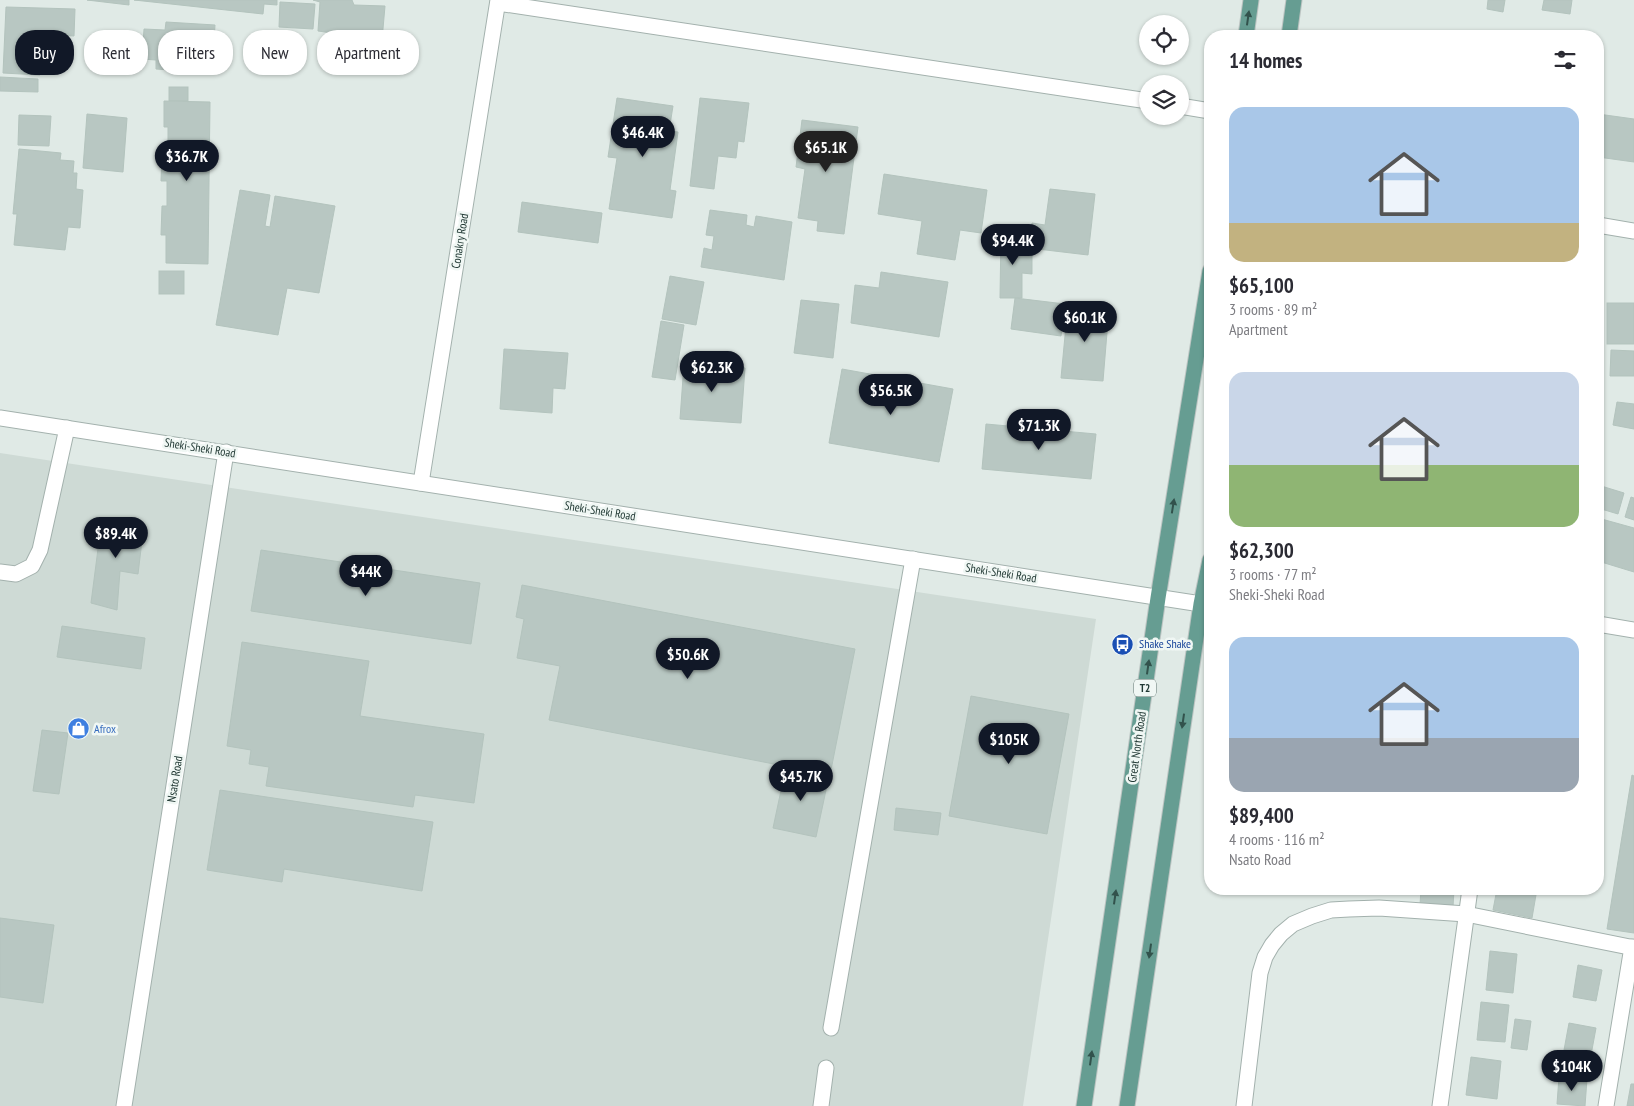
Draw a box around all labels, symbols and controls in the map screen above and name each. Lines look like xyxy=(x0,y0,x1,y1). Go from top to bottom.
one-way arrow xyxy=(1245,10,1253,26)
map controls xyxy=(1139,15,1189,125)
button: locate xyxy=(1139,15,1189,65)
chip: Buy xyxy=(15,30,74,75)
chip: Rent xyxy=(84,30,148,75)
chip: Filters xyxy=(158,30,233,75)
chip: New xyxy=(243,30,307,75)
chip: Apartment xyxy=(317,30,419,75)
icon: filters xyxy=(1551,46,1579,74)
text: 14 homes xyxy=(1229,47,1302,74)
button: layers xyxy=(1139,75,1189,125)
pin: $46.4K xyxy=(602,116,684,158)
text: $46.4K xyxy=(622,122,664,142)
pin: $65.1K xyxy=(785,130,867,173)
text: $65.1K xyxy=(805,137,847,157)
icon: home xyxy=(1359,139,1449,229)
pin: $36.7K xyxy=(146,140,228,182)
text: $36.7K xyxy=(166,146,208,166)
street label: Conakry Road xyxy=(448,212,471,270)
pin: $94.4K xyxy=(972,224,1054,266)
text: $94.4K xyxy=(992,230,1034,250)
text: $65,100 xyxy=(1229,272,1294,299)
text: 3 rooms · 89 m² xyxy=(1229,299,1317,319)
pin: $60.1K xyxy=(1044,300,1126,343)
text: $60.1K xyxy=(1064,307,1106,327)
text: Apartment xyxy=(1229,319,1288,339)
pin: $62.3K xyxy=(671,350,753,393)
text: $62.3K xyxy=(691,357,733,377)
pin: $56.5K xyxy=(850,374,932,416)
text: $56.5K xyxy=(870,380,912,400)
icon: home xyxy=(1359,404,1449,494)
pin: $71.3K xyxy=(998,408,1080,451)
text: $71.3K xyxy=(1018,415,1060,435)
street label: Sheki-Sheki Road xyxy=(163,434,237,461)
street label: Sheki-Sheki Road xyxy=(563,497,637,524)
one-way arrow xyxy=(1169,498,1177,514)
pin: $89.4K xyxy=(75,516,157,559)
text: $89.4K xyxy=(95,523,137,543)
text: $62,300 xyxy=(1229,537,1294,564)
pin: $44K xyxy=(336,554,396,597)
street label: Sheki-Sheki Road xyxy=(964,559,1038,586)
text: $44K xyxy=(350,561,382,581)
text: 3 rooms · 77 m² xyxy=(1229,564,1317,584)
text: Sheki-Sheki Road xyxy=(1229,584,1325,604)
bus stop icon: Shake Shake xyxy=(1111,632,1135,656)
place label: Shake Shake xyxy=(1139,636,1191,651)
pin: $50.6K xyxy=(647,638,729,680)
text: $50.6K xyxy=(667,644,709,664)
one-way arrow xyxy=(1145,659,1153,675)
icon: home xyxy=(1359,669,1449,759)
road number: T2 xyxy=(1134,680,1156,696)
street label: Great North Road xyxy=(1124,710,1149,783)
one-way arrow xyxy=(1179,714,1187,730)
shop icon: Afrox xyxy=(66,717,90,741)
place label: Afrox xyxy=(94,721,116,736)
pin: $105K xyxy=(974,722,1044,765)
text: $105K xyxy=(990,729,1028,749)
street label: Nsato Road xyxy=(163,755,186,803)
pin: $45.7K xyxy=(760,760,842,802)
text: $45.7K xyxy=(780,766,822,786)
text: $89,400 xyxy=(1229,802,1294,829)
text: 4 rooms · 116 m² xyxy=(1229,829,1325,849)
text: Nsato Road xyxy=(1229,849,1291,869)
one-way arrow xyxy=(1111,889,1119,905)
one-way arrow xyxy=(1145,944,1153,960)
one-way arrow xyxy=(1088,1049,1096,1065)
pin: $104K xyxy=(1537,1050,1607,1092)
text: $104K xyxy=(1553,1056,1591,1076)

